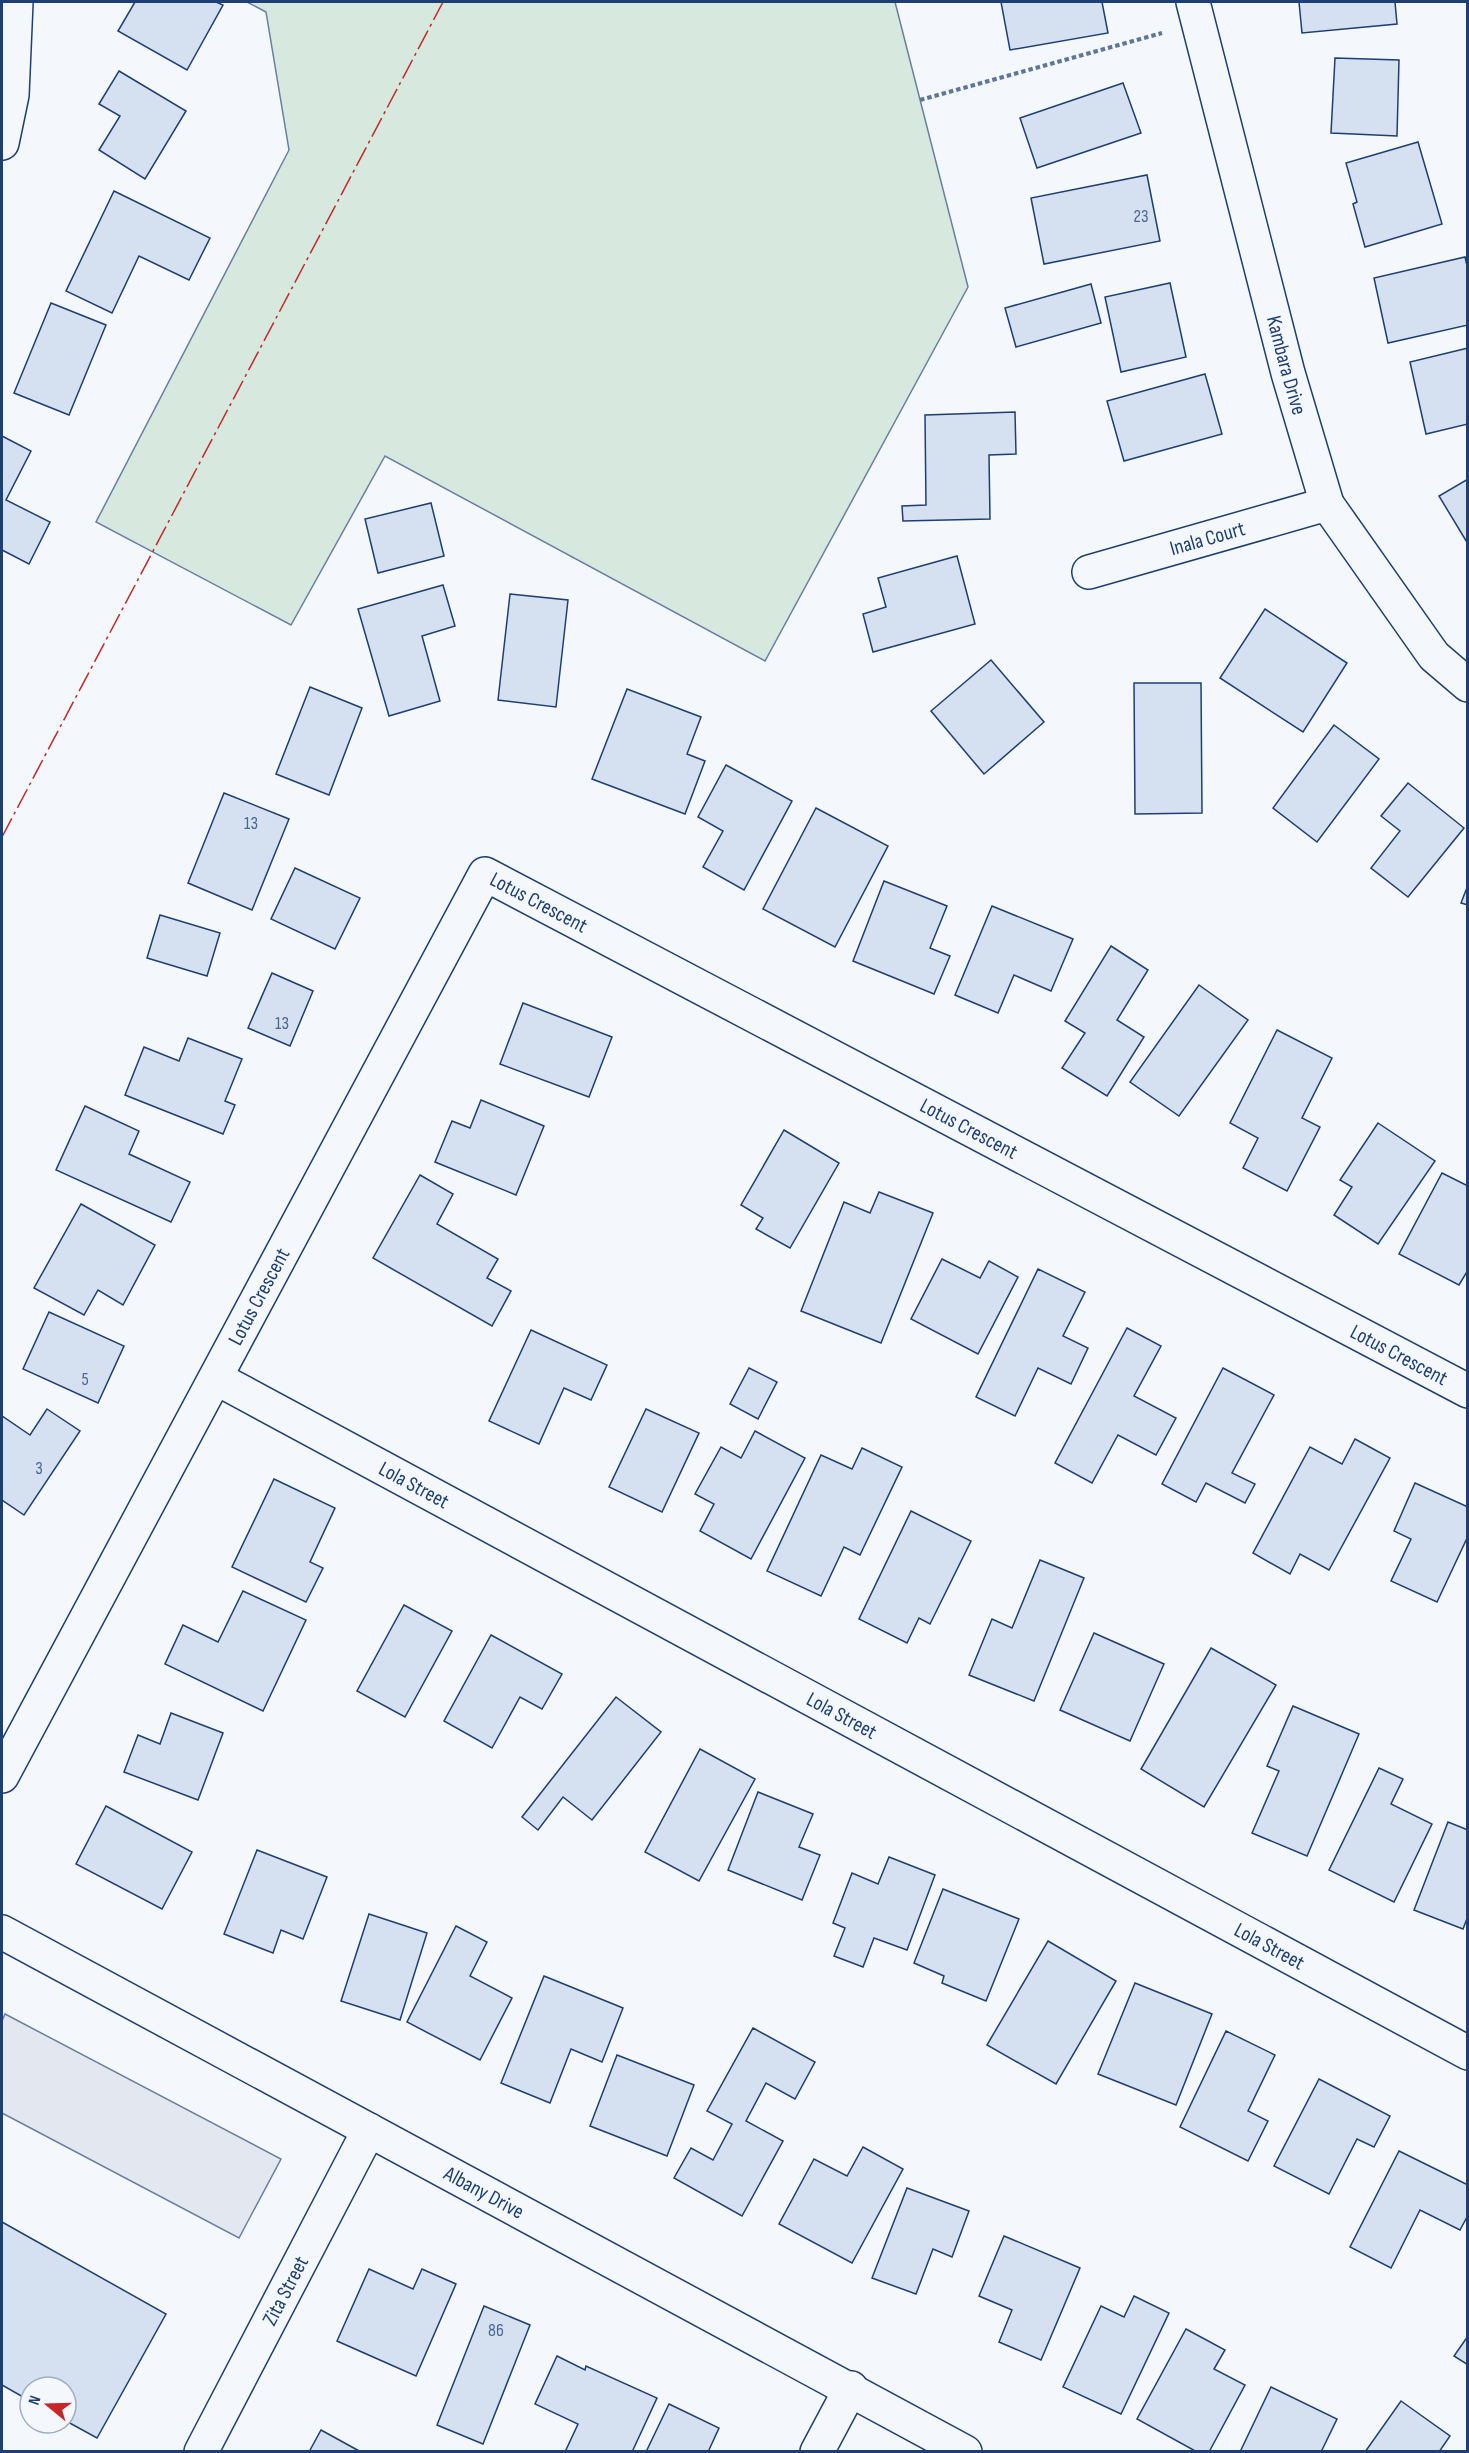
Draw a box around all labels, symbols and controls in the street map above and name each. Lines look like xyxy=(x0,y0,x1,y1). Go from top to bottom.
house number: 23 xyxy=(1134,206,1149,227)
street label: Kambara Drive xyxy=(1261,313,1312,418)
street label: Inala Court xyxy=(1167,516,1248,561)
house number: 13 xyxy=(244,813,258,834)
street label: Lotus Crescent xyxy=(486,866,592,938)
house number: 13 xyxy=(275,1013,289,1034)
street label: Lotus Crescent xyxy=(916,1093,1022,1164)
street label: Lotus Crescent xyxy=(223,1244,295,1349)
street label: Lotus Crescent xyxy=(1346,1319,1452,1391)
house number: 5 xyxy=(81,1369,89,1390)
street label: Lola Street xyxy=(375,1456,453,1514)
house number: 3 xyxy=(35,1458,43,1479)
street label: Lola Street xyxy=(802,1686,881,1744)
street label: Lola Street xyxy=(1230,1917,1309,1975)
street label: Albany Drive xyxy=(439,2160,528,2224)
street label: Zita Street xyxy=(257,2252,314,2330)
house number: 86 xyxy=(488,2320,504,2341)
north arrow xyxy=(18,2375,78,2435)
text: N xyxy=(25,2393,46,2408)

